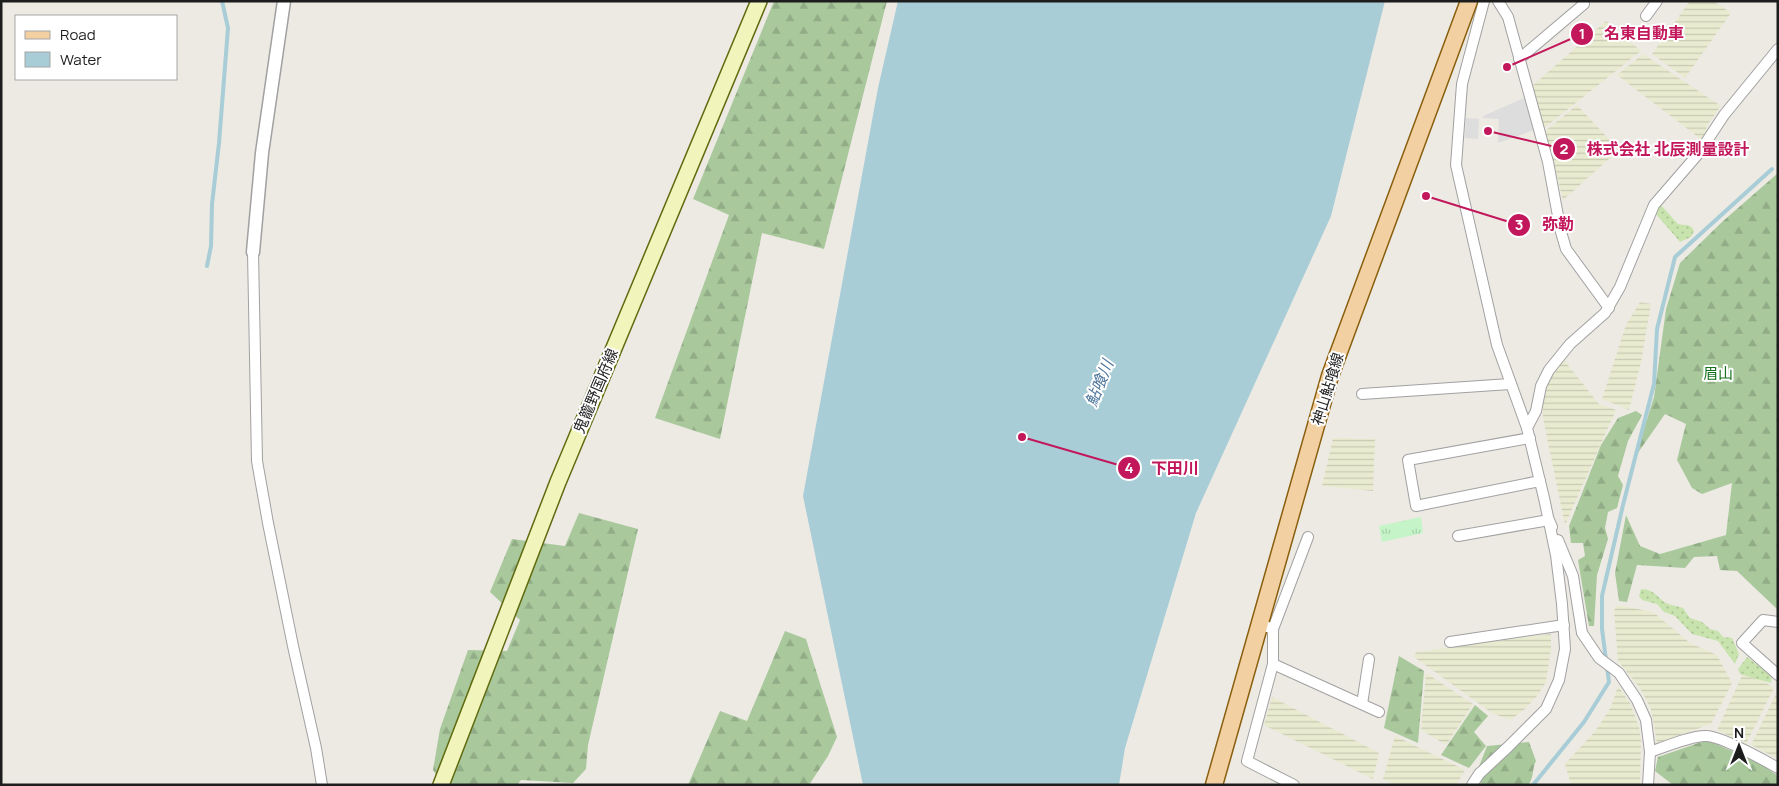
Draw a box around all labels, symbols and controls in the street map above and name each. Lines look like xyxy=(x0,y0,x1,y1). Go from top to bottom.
legend xyxy=(15,15,178,80)
callout: 名東自動車 xyxy=(1569,18,1694,49)
text: 名東自動車 xyxy=(1604,22,1684,44)
text: 1 xyxy=(1579,23,1585,44)
text: Road xyxy=(60,24,96,45)
text: Water xyxy=(60,49,102,70)
callout: 株式会社 北辰測量設計 xyxy=(1551,134,1759,165)
text: 2 xyxy=(1560,138,1569,159)
text: 株式会社 北辰測量設計 xyxy=(1586,138,1750,160)
callout: 弥勒 xyxy=(1507,209,1584,240)
text: 弥勒 xyxy=(1542,213,1574,235)
text: 3 xyxy=(1515,214,1523,235)
street label: 鬼籠野国府線 xyxy=(568,345,623,436)
street label: 神山鮎喰線 xyxy=(1307,350,1349,428)
water label: 鮎喰川 xyxy=(1080,355,1119,409)
park label: 眉山 xyxy=(1703,363,1733,384)
callout: 下田川 xyxy=(1116,452,1209,483)
text: 4 xyxy=(1124,457,1134,478)
text: 下田川 xyxy=(1151,457,1199,479)
north arrow xyxy=(1714,721,1764,771)
text: N xyxy=(1734,723,1744,742)

